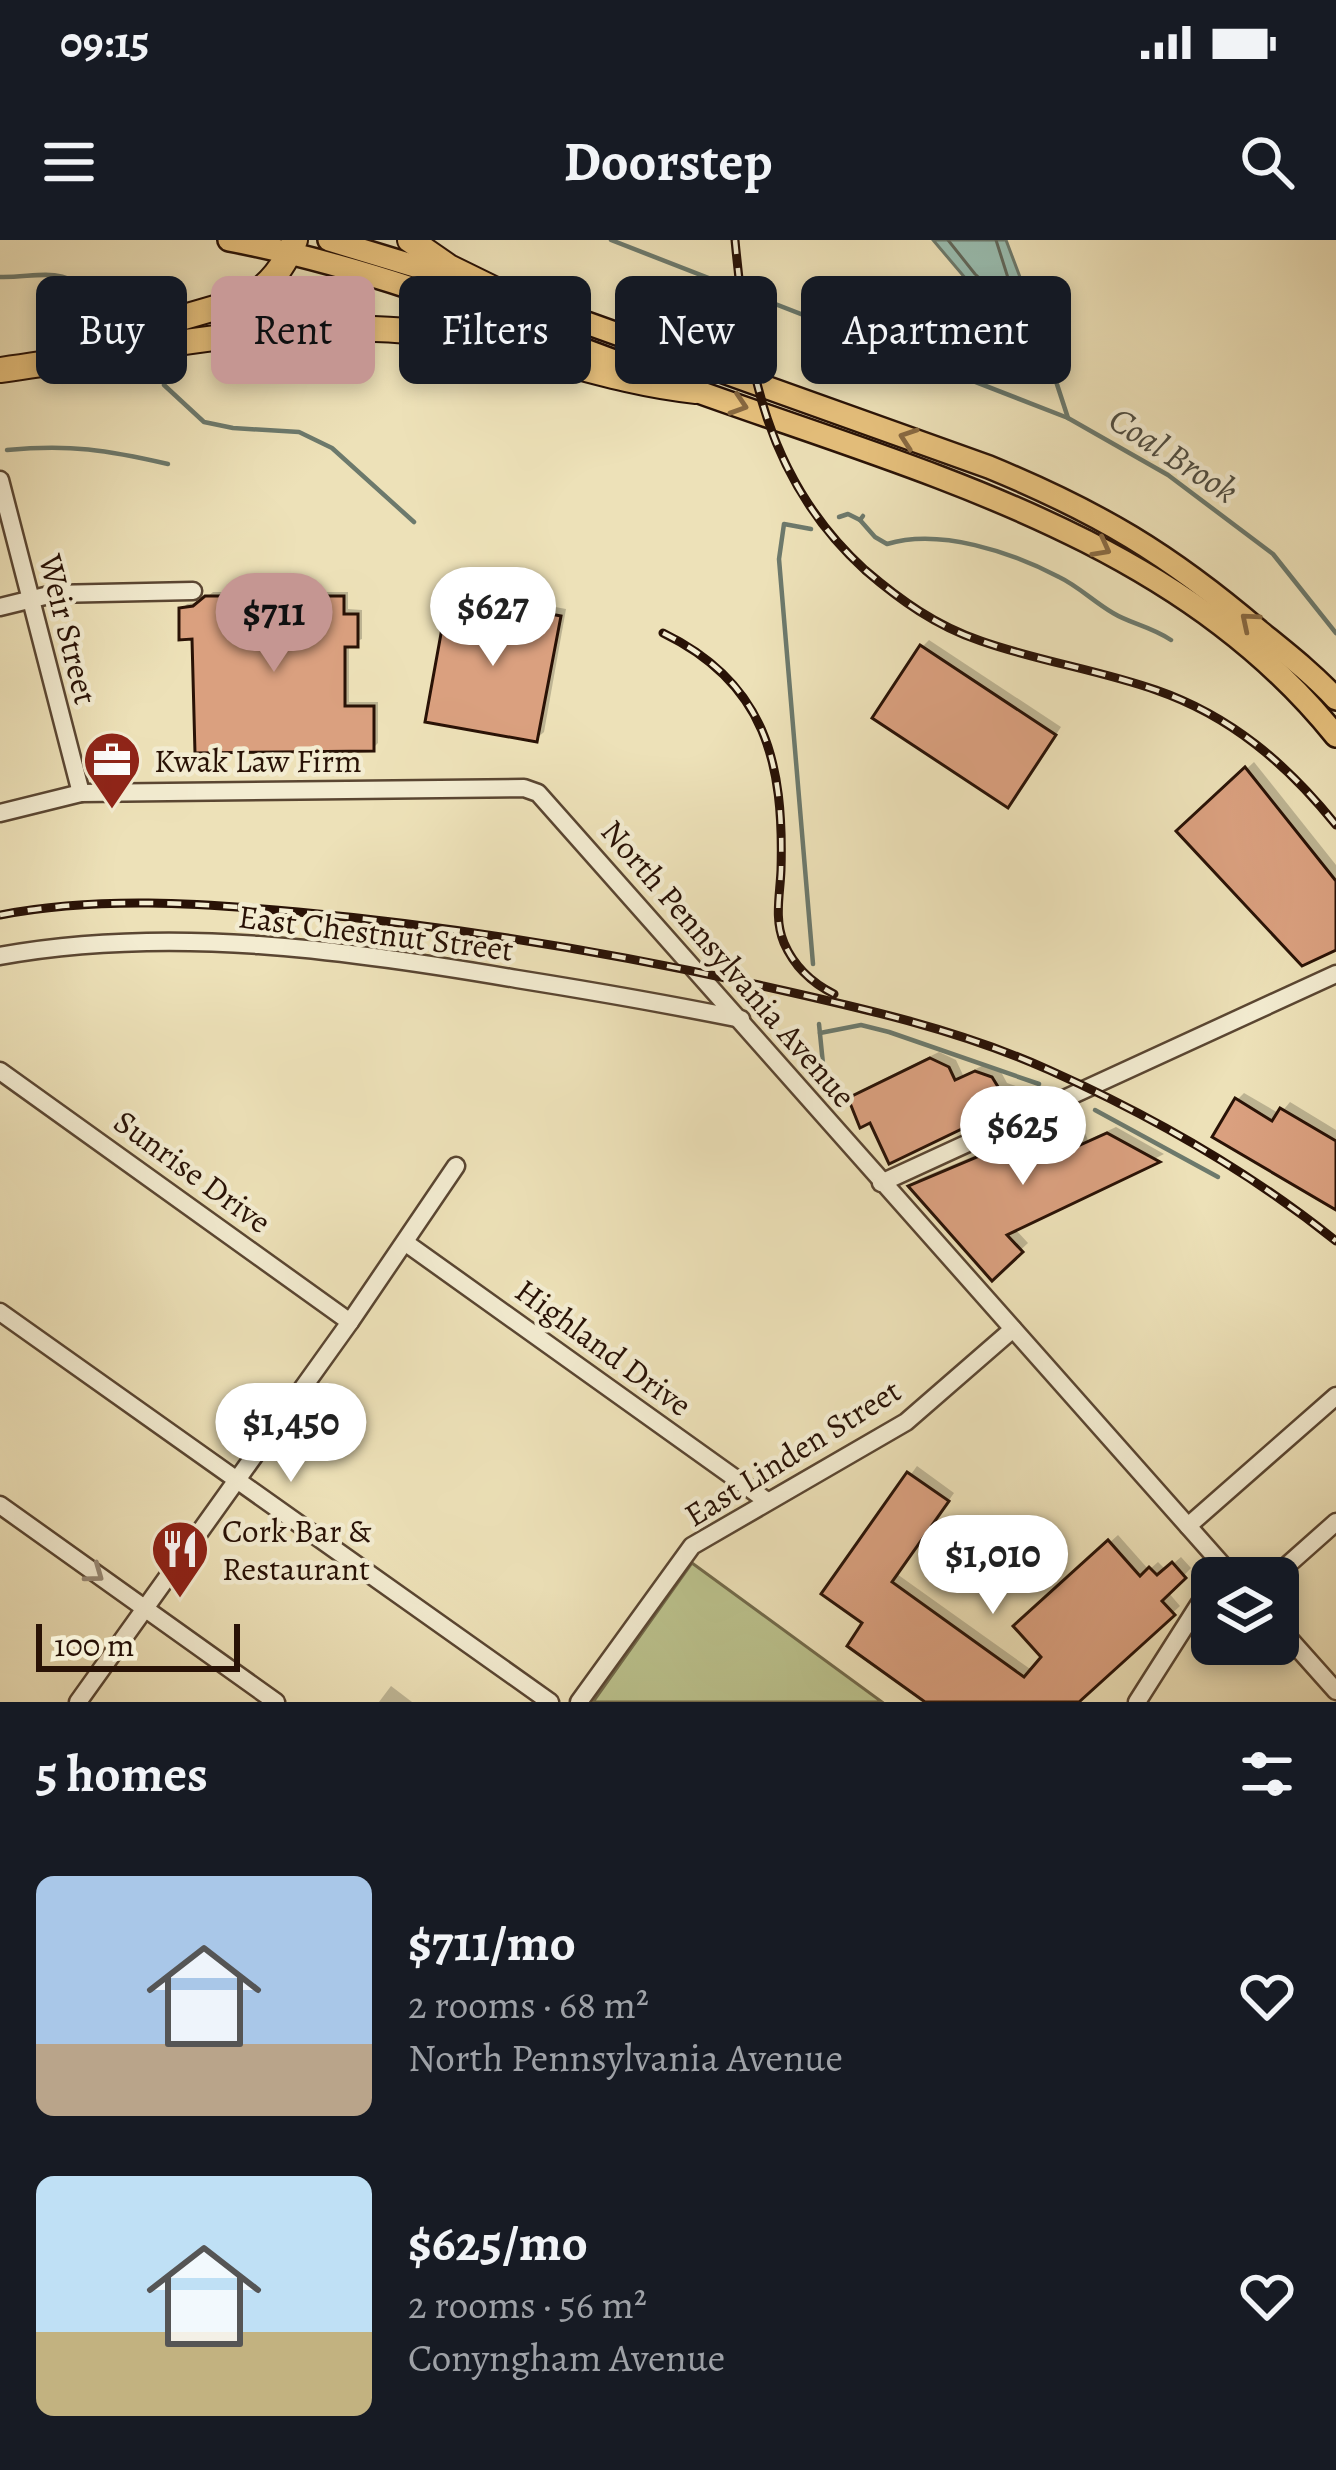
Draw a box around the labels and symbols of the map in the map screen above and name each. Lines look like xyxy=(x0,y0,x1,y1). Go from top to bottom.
one-way arrow xyxy=(728,391,749,416)
water label: Coal Brook xyxy=(1100,394,1248,514)
one-way arrow xyxy=(899,428,920,452)
one-way arrow xyxy=(1089,534,1110,557)
street label: Weir Street xyxy=(28,549,109,709)
pin: $627 xyxy=(422,567,564,669)
pin: $711 xyxy=(203,573,345,675)
one-way arrow xyxy=(1241,614,1263,636)
office icon: Kwak Law Firm xyxy=(81,729,143,811)
place label: Kwak Law Firm xyxy=(154,738,362,783)
street label: North Pennsylvania Avenue xyxy=(591,810,866,1117)
street label: East Chestnut Street xyxy=(236,893,516,972)
pin: $625 xyxy=(952,1086,1094,1188)
street label: Sunrise Drive xyxy=(105,1099,280,1244)
street label: Highland Drive xyxy=(506,1268,701,1427)
street label: East Linden Street xyxy=(675,1368,909,1537)
pin: $1,450 xyxy=(193,1383,389,1485)
place label: Cork Bar & Restaurant xyxy=(222,1508,372,1591)
pin: $1,010 xyxy=(895,1515,1091,1617)
restaurant icon: Cork Bar & Restaurant xyxy=(149,1518,211,1600)
one-way arrow xyxy=(82,1559,103,1581)
scale bar xyxy=(36,1618,240,1671)

